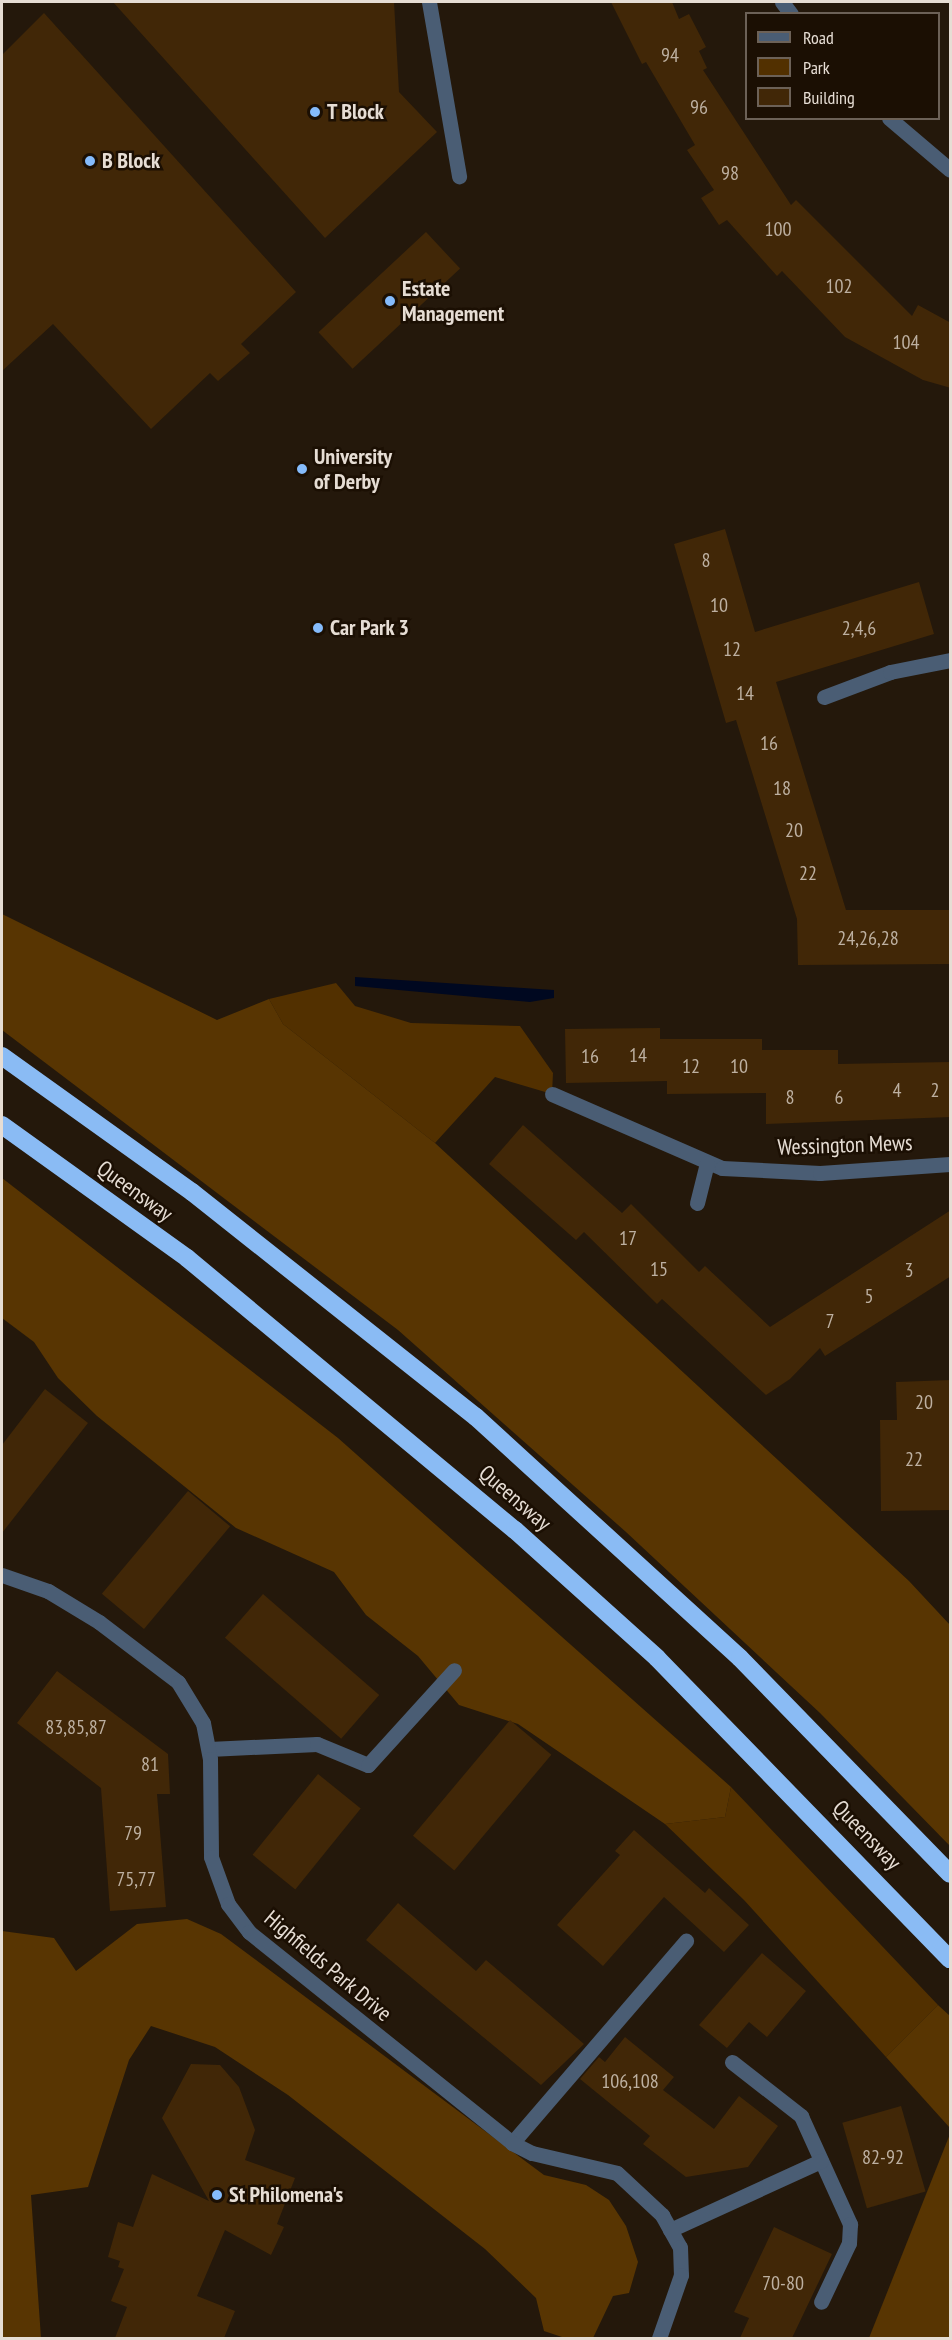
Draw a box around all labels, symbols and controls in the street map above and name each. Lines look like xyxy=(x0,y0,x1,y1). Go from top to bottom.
legend xyxy=(745,12,940,120)
text: Road xyxy=(803,26,834,49)
house number: 94 xyxy=(661,43,679,67)
text: Park xyxy=(803,56,830,79)
text: Building xyxy=(803,86,855,109)
house number: 96 xyxy=(690,95,708,119)
place label: T Block xyxy=(327,99,385,125)
marker: T Block xyxy=(308,105,322,119)
place label: B Block xyxy=(102,148,160,174)
marker: B Block xyxy=(83,154,97,168)
house number: 98 xyxy=(721,161,739,185)
house number: 100 xyxy=(765,217,791,241)
house number: 102 xyxy=(826,274,852,298)
place label: Estate Management xyxy=(402,275,504,326)
marker: Estate Management xyxy=(383,294,397,308)
house number: 104 xyxy=(893,330,919,354)
place label: University of Derby xyxy=(314,443,392,494)
marker: University of Derby xyxy=(295,462,309,476)
house number: 8 xyxy=(702,548,710,572)
house number: 10 xyxy=(710,593,728,617)
place label: Car Park 3 xyxy=(330,615,410,641)
house number: 2,4,6 xyxy=(842,616,876,640)
marker: Car Park 3 xyxy=(311,621,325,635)
house number: 12 xyxy=(723,637,741,661)
house number: 14 xyxy=(736,681,754,705)
house number: 16 xyxy=(760,731,778,755)
house number: 18 xyxy=(773,776,791,800)
house number: 20 xyxy=(785,818,803,842)
house number: 22 xyxy=(799,861,817,885)
house number: 24,26,28 xyxy=(837,926,899,950)
house number: 14 xyxy=(629,1043,647,1067)
house number: 16 xyxy=(581,1044,599,1068)
house number: 12 xyxy=(682,1054,700,1078)
house number: 10 xyxy=(730,1054,748,1078)
house number: 4 xyxy=(893,1078,901,1102)
house number: 2 xyxy=(931,1078,939,1102)
house number: 8 xyxy=(786,1085,794,1109)
house number: 6 xyxy=(835,1085,843,1109)
street label: Wessington Mews xyxy=(777,1129,913,1161)
street label: Queensway xyxy=(92,1155,178,1227)
house number: 17 xyxy=(619,1226,637,1250)
house number: 15 xyxy=(650,1257,668,1281)
house number: 3 xyxy=(905,1258,913,1282)
house number: 5 xyxy=(865,1284,873,1308)
house number: 7 xyxy=(826,1309,834,1333)
house number: 20 xyxy=(915,1390,933,1414)
house number: 22 xyxy=(905,1447,923,1471)
street label: Queensway xyxy=(474,1460,556,1536)
house number: 83,85,87 xyxy=(45,1715,107,1739)
house number: 81 xyxy=(141,1752,159,1776)
street label: Queensway xyxy=(827,1795,907,1875)
house number: 79 xyxy=(124,1821,142,1845)
house number: 75,77 xyxy=(116,1867,156,1891)
street label: Highfields Park Drive xyxy=(259,1905,397,2027)
house number: 106,108 xyxy=(601,2069,659,2093)
house number: 82-92 xyxy=(862,2145,904,2169)
place label: St Philomena's xyxy=(229,2182,343,2208)
marker: St Philomena's xyxy=(210,2188,224,2202)
house number: 70-80 xyxy=(762,2271,804,2295)

